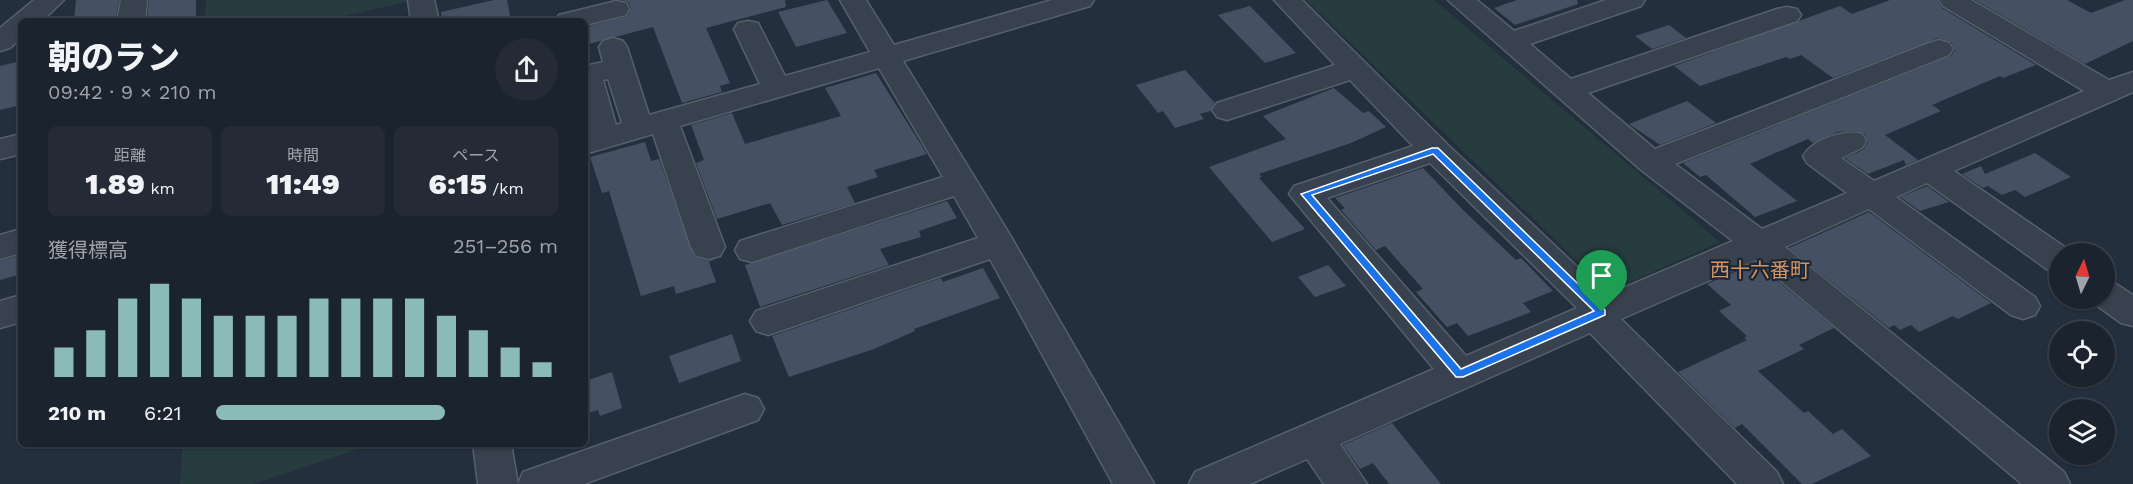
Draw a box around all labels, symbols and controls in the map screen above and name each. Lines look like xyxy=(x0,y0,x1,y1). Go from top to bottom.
text: 朝のラン xyxy=(48,38,180,77)
button: share xyxy=(495,38,558,101)
text: 09:42 · 9 × 210 m xyxy=(48,80,217,104)
text: 距離 xyxy=(114,146,146,165)
text: 時間 xyxy=(287,146,319,165)
text: ペース xyxy=(452,146,500,165)
text: 1.89 xyxy=(85,166,145,201)
text: 11:49 xyxy=(266,166,340,201)
text: 6:15 xyxy=(428,166,487,201)
text: km xyxy=(145,179,175,198)
text: /km xyxy=(487,179,524,198)
text: 251–256 m xyxy=(453,234,558,258)
text: 獲得標高 xyxy=(48,238,128,262)
north arrow xyxy=(2049,243,2115,309)
map controls xyxy=(2049,243,2115,465)
pin xyxy=(1576,250,1627,312)
district label: 西十六番町 xyxy=(1710,258,1810,282)
icon: arrive xyxy=(1585,259,1618,292)
button: locate xyxy=(2049,321,2115,387)
button: layers xyxy=(2049,399,2115,465)
text: 210 m xyxy=(48,401,106,425)
text: 6:21 xyxy=(144,401,182,425)

